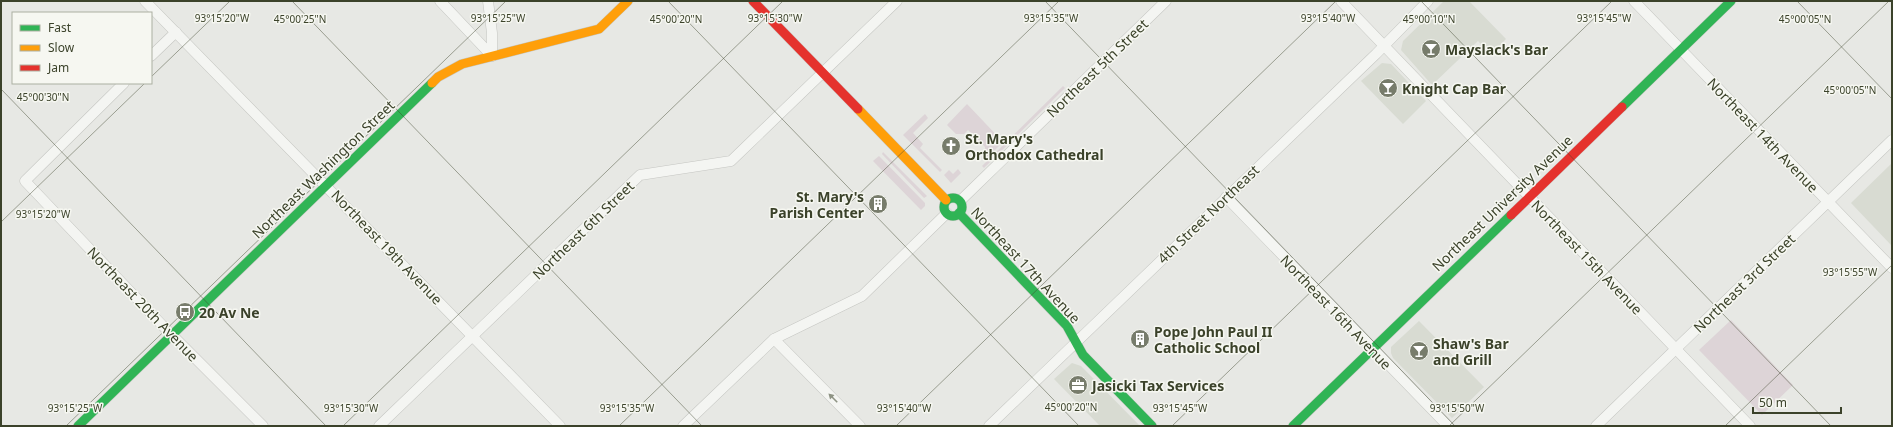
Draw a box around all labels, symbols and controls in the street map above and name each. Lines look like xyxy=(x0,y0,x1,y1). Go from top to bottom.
text: 93°15'20"W xyxy=(195,11,250,25)
text: 93°15'25"W xyxy=(471,11,526,25)
text: 93°15'30"W xyxy=(748,11,803,25)
text: 93°15'35"W xyxy=(1024,11,1079,25)
text: 93°15'40"W xyxy=(1301,11,1356,25)
text: 93°15'45"W xyxy=(1577,11,1632,25)
legend xyxy=(12,12,152,84)
text: 45°00'25"N xyxy=(274,12,326,26)
text: 45°00'20"N xyxy=(650,12,702,26)
text: 45°00'10"N xyxy=(1403,12,1455,26)
text: 45°00'05"N xyxy=(1779,12,1831,26)
street label: Northeast 5th Street xyxy=(1042,15,1152,121)
text: Fast xyxy=(48,19,72,36)
bar icon: Mayslack's Bar xyxy=(1420,38,1442,60)
text: Slow xyxy=(48,39,75,56)
place label: Mayslack's Bar xyxy=(1445,40,1549,59)
text: Jam xyxy=(47,59,69,76)
street label: Northeast 14th Avenue xyxy=(1703,74,1823,196)
bar icon: Knight Cap Bar xyxy=(1377,77,1399,99)
place label: Knight Cap Bar xyxy=(1402,79,1507,98)
text: 45°00'05"N xyxy=(1824,83,1876,97)
text: 45°00'30"N xyxy=(17,90,69,104)
street label: Northeast Washington Street xyxy=(248,96,398,242)
place label: St. Mary's Orthodox Cathedral xyxy=(965,129,1104,164)
street label: Northeast University Avenue xyxy=(1428,131,1576,275)
church icon: St. Mary's Orthodox Cathedral xyxy=(940,135,962,157)
street label: 4th Street Northeast xyxy=(1153,161,1263,267)
street label: Northeast 6th Street xyxy=(528,177,638,283)
street label: Northeast 19th Avenue xyxy=(327,186,447,308)
place label: St. Mary's Parish Center xyxy=(770,187,865,222)
building icon: St. Mary's Parish Center xyxy=(867,193,889,215)
street label: Northeast 15th Avenue xyxy=(1527,196,1647,318)
street label: Northeast 17th Avenue xyxy=(967,203,1085,327)
text: 93°15'20"W xyxy=(16,207,71,221)
street label: Northeast 3rd Street xyxy=(1689,229,1799,337)
street label: Northeast 20th Avenue xyxy=(83,243,203,365)
street label: Northeast 16th Avenue xyxy=(1276,251,1396,373)
text: 93°15'55"W xyxy=(1823,265,1878,279)
bus stop icon: 20 Av Ne xyxy=(174,301,196,323)
place label: 20 Av Ne xyxy=(199,303,260,322)
place label: Pope John Paul II Catholic School xyxy=(1154,322,1272,357)
building icon: Pope John Paul II Catholic School xyxy=(1129,328,1151,350)
place label: Shaw's Bar and Grill xyxy=(1433,334,1509,369)
bar icon: Shaw's Bar and Grill xyxy=(1408,340,1430,362)
office icon: Jasicki Tax Services xyxy=(1067,374,1089,396)
place label: Jasicki Tax Services xyxy=(1090,376,1224,395)
scale bar xyxy=(1753,389,1841,415)
one-way arrow xyxy=(828,393,838,403)
text: 50 m xyxy=(1759,394,1787,411)
text: 45°00'20"N xyxy=(1045,400,1097,414)
text: 93°15'25"W xyxy=(48,401,103,415)
text: 93°15'30"W xyxy=(324,401,379,415)
text: 93°15'35"W xyxy=(600,401,655,415)
text: 93°15'40"W xyxy=(877,401,932,415)
text: 93°15'45"W xyxy=(1153,401,1208,415)
text: 93°15'50"W xyxy=(1430,401,1485,415)

